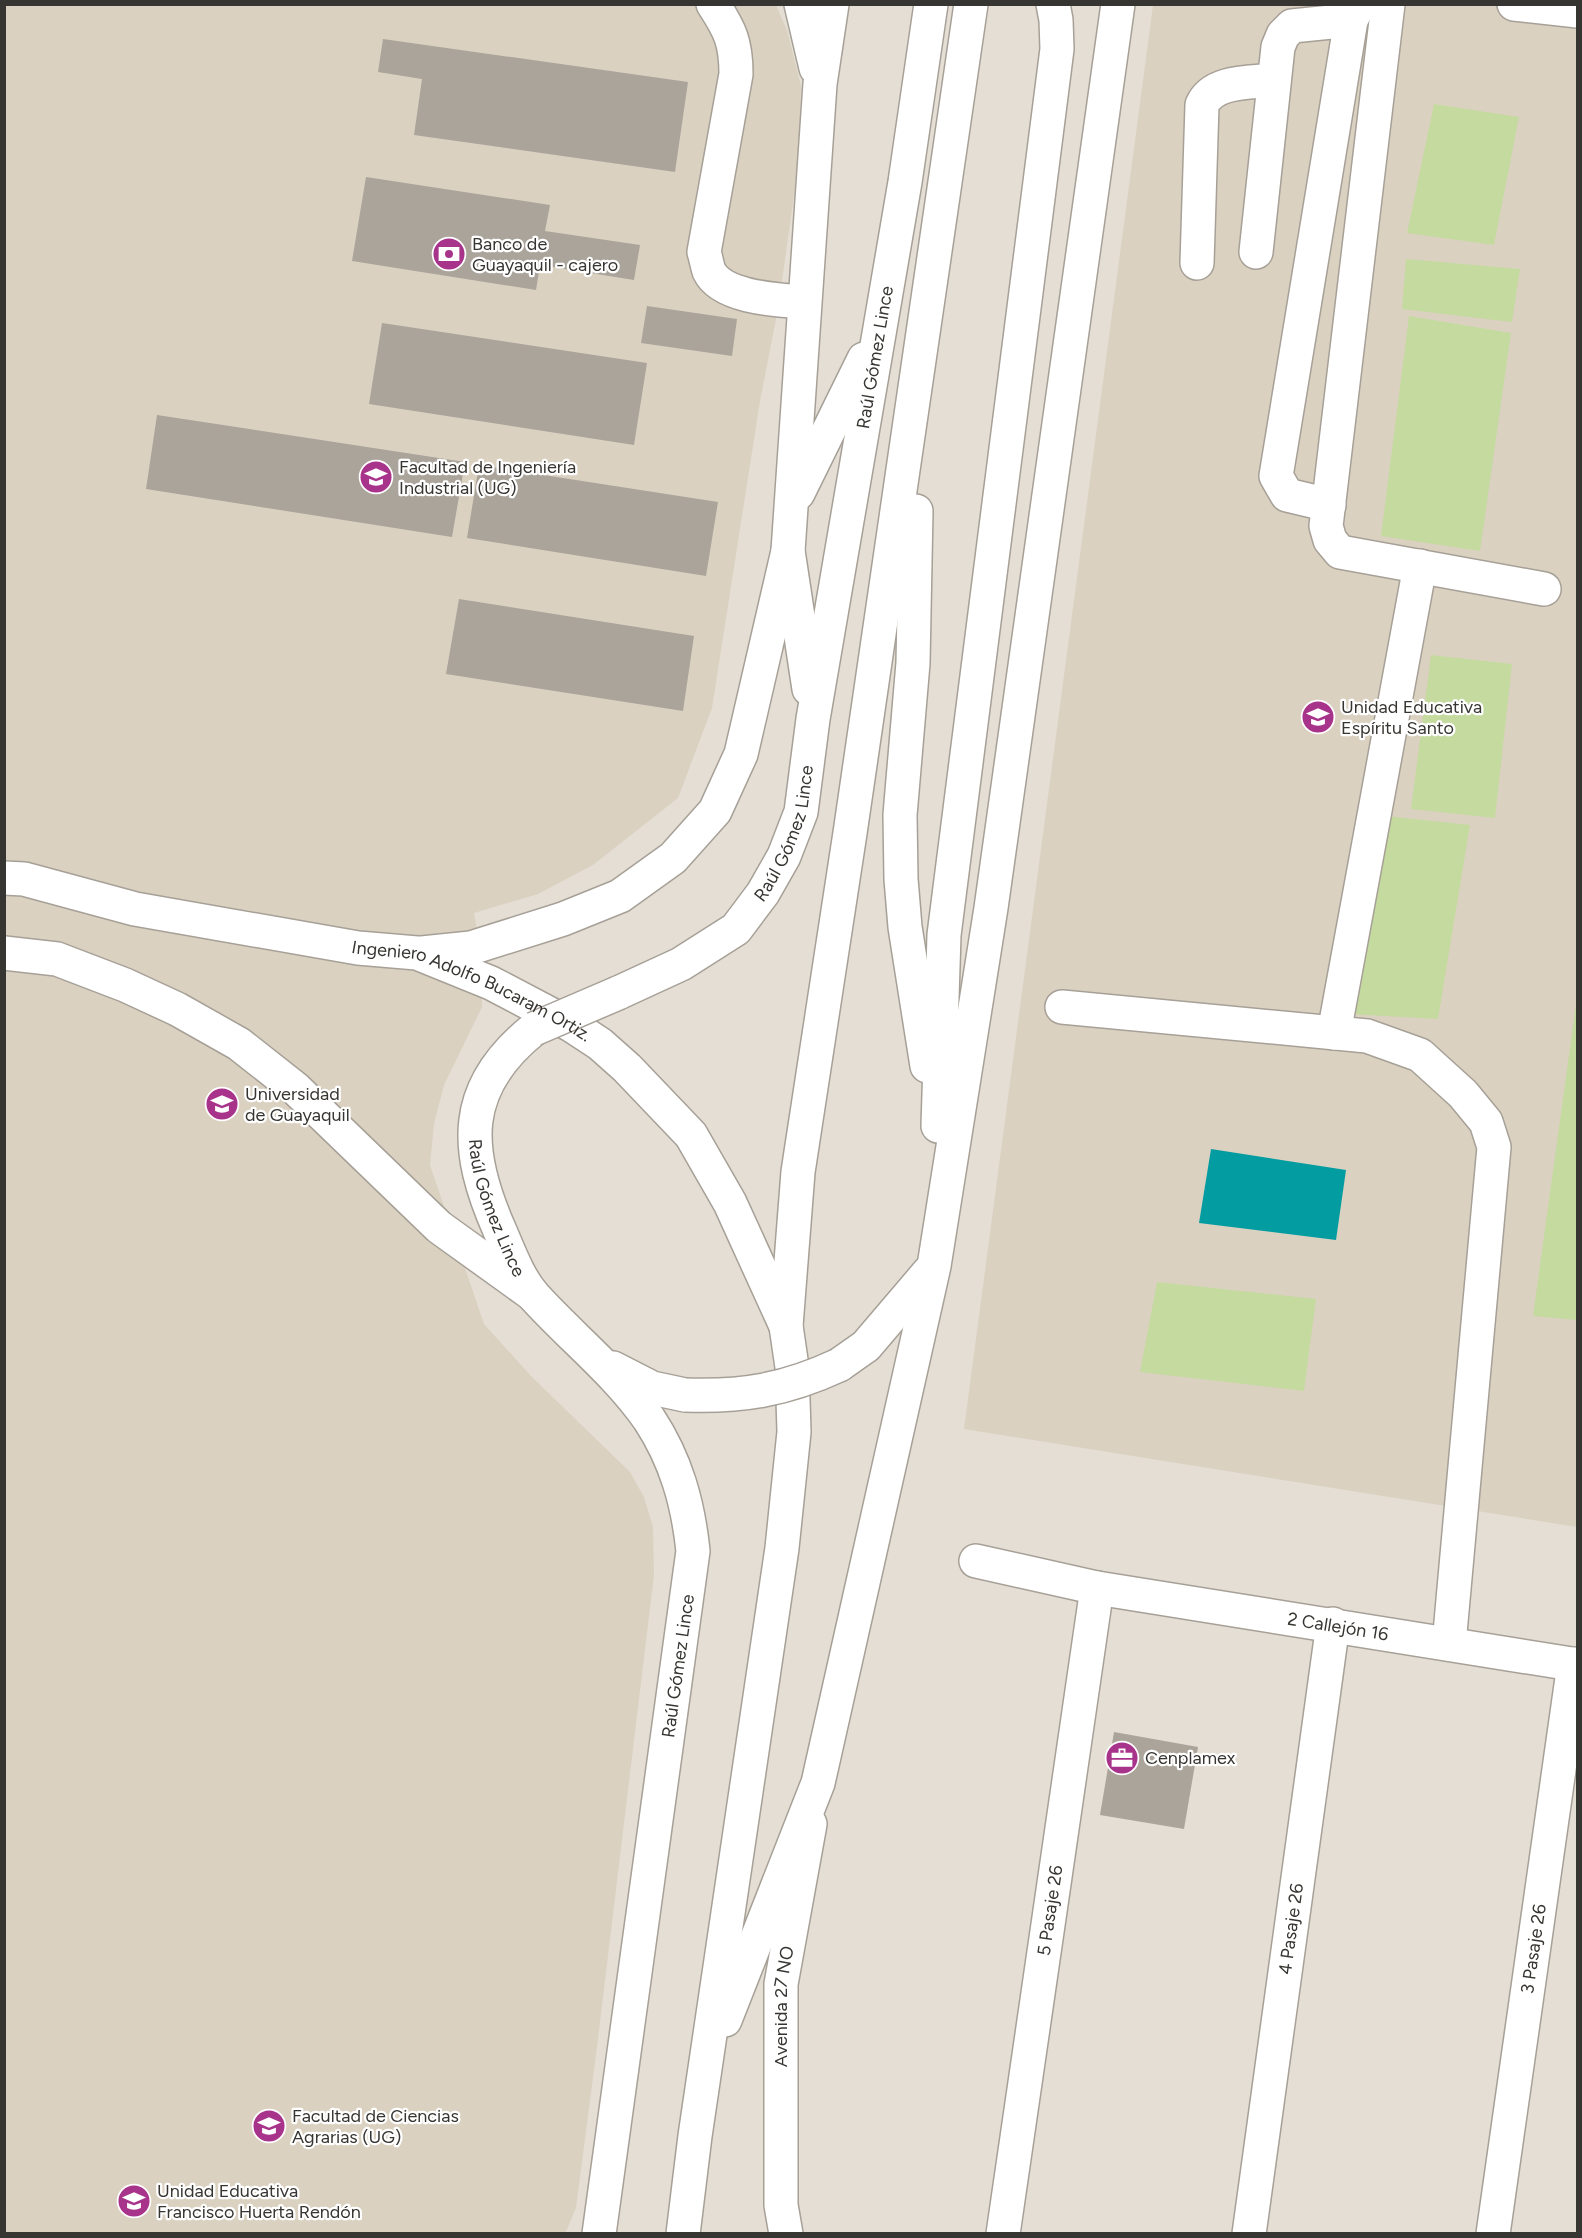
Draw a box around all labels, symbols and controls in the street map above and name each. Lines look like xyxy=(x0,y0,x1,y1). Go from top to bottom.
place label: Banco de Guayaquil - cajero xyxy=(472,233,618,276)
bank icon: Banco de Guayaquil - cajero xyxy=(431,236,467,272)
street label: Raúl Gómez Lince xyxy=(852,284,898,430)
place label: Facultad de Ingeniería Industrial (UG) xyxy=(399,456,576,499)
school or university icon: Facultad de Ingeniería Industrial (UG) xyxy=(358,459,394,495)
place label: Unidad Educativa Espíritu Santo xyxy=(1341,696,1482,739)
school or university icon: Unidad Educativa Espíritu Santo xyxy=(1300,699,1336,735)
street label: Raúl Gómez Lince xyxy=(749,764,818,906)
street label: Ingeniero Adolfo Bucaram Ortiz. xyxy=(350,936,595,1046)
place label: Universidad de Guayaquil xyxy=(245,1083,350,1126)
school or university icon: Universidad de Guayaquil xyxy=(204,1086,240,1122)
street label: Raúl Gómez Lince xyxy=(464,1138,530,1281)
street label: Raúl Gómez Lince xyxy=(657,1593,699,1739)
street label: 2 Callejón 16 xyxy=(1286,1608,1390,1645)
office icon: Cenplamex xyxy=(1104,1740,1140,1776)
place label: Cenplamex xyxy=(1145,1747,1236,1769)
street label: 5 Pasaje 26 xyxy=(1033,1864,1068,1957)
street label: 4 Pasaje 26 xyxy=(1274,1882,1308,1976)
street label: 3 Pasaje 26 xyxy=(1516,1902,1551,1995)
street label: Avenida 27 NO xyxy=(770,1944,799,2067)
place label: Facultad de Ciencias Agrarias (UG) xyxy=(292,2105,459,2148)
school or university icon: Facultad de Ciencias Agrarias (UG) xyxy=(251,2108,287,2144)
place label: Unidad Educativa Francisco Huerta Rendón xyxy=(157,2180,361,2223)
school or university icon: Unidad Educativa Francisco Huerta Rendón xyxy=(116,2183,152,2219)

